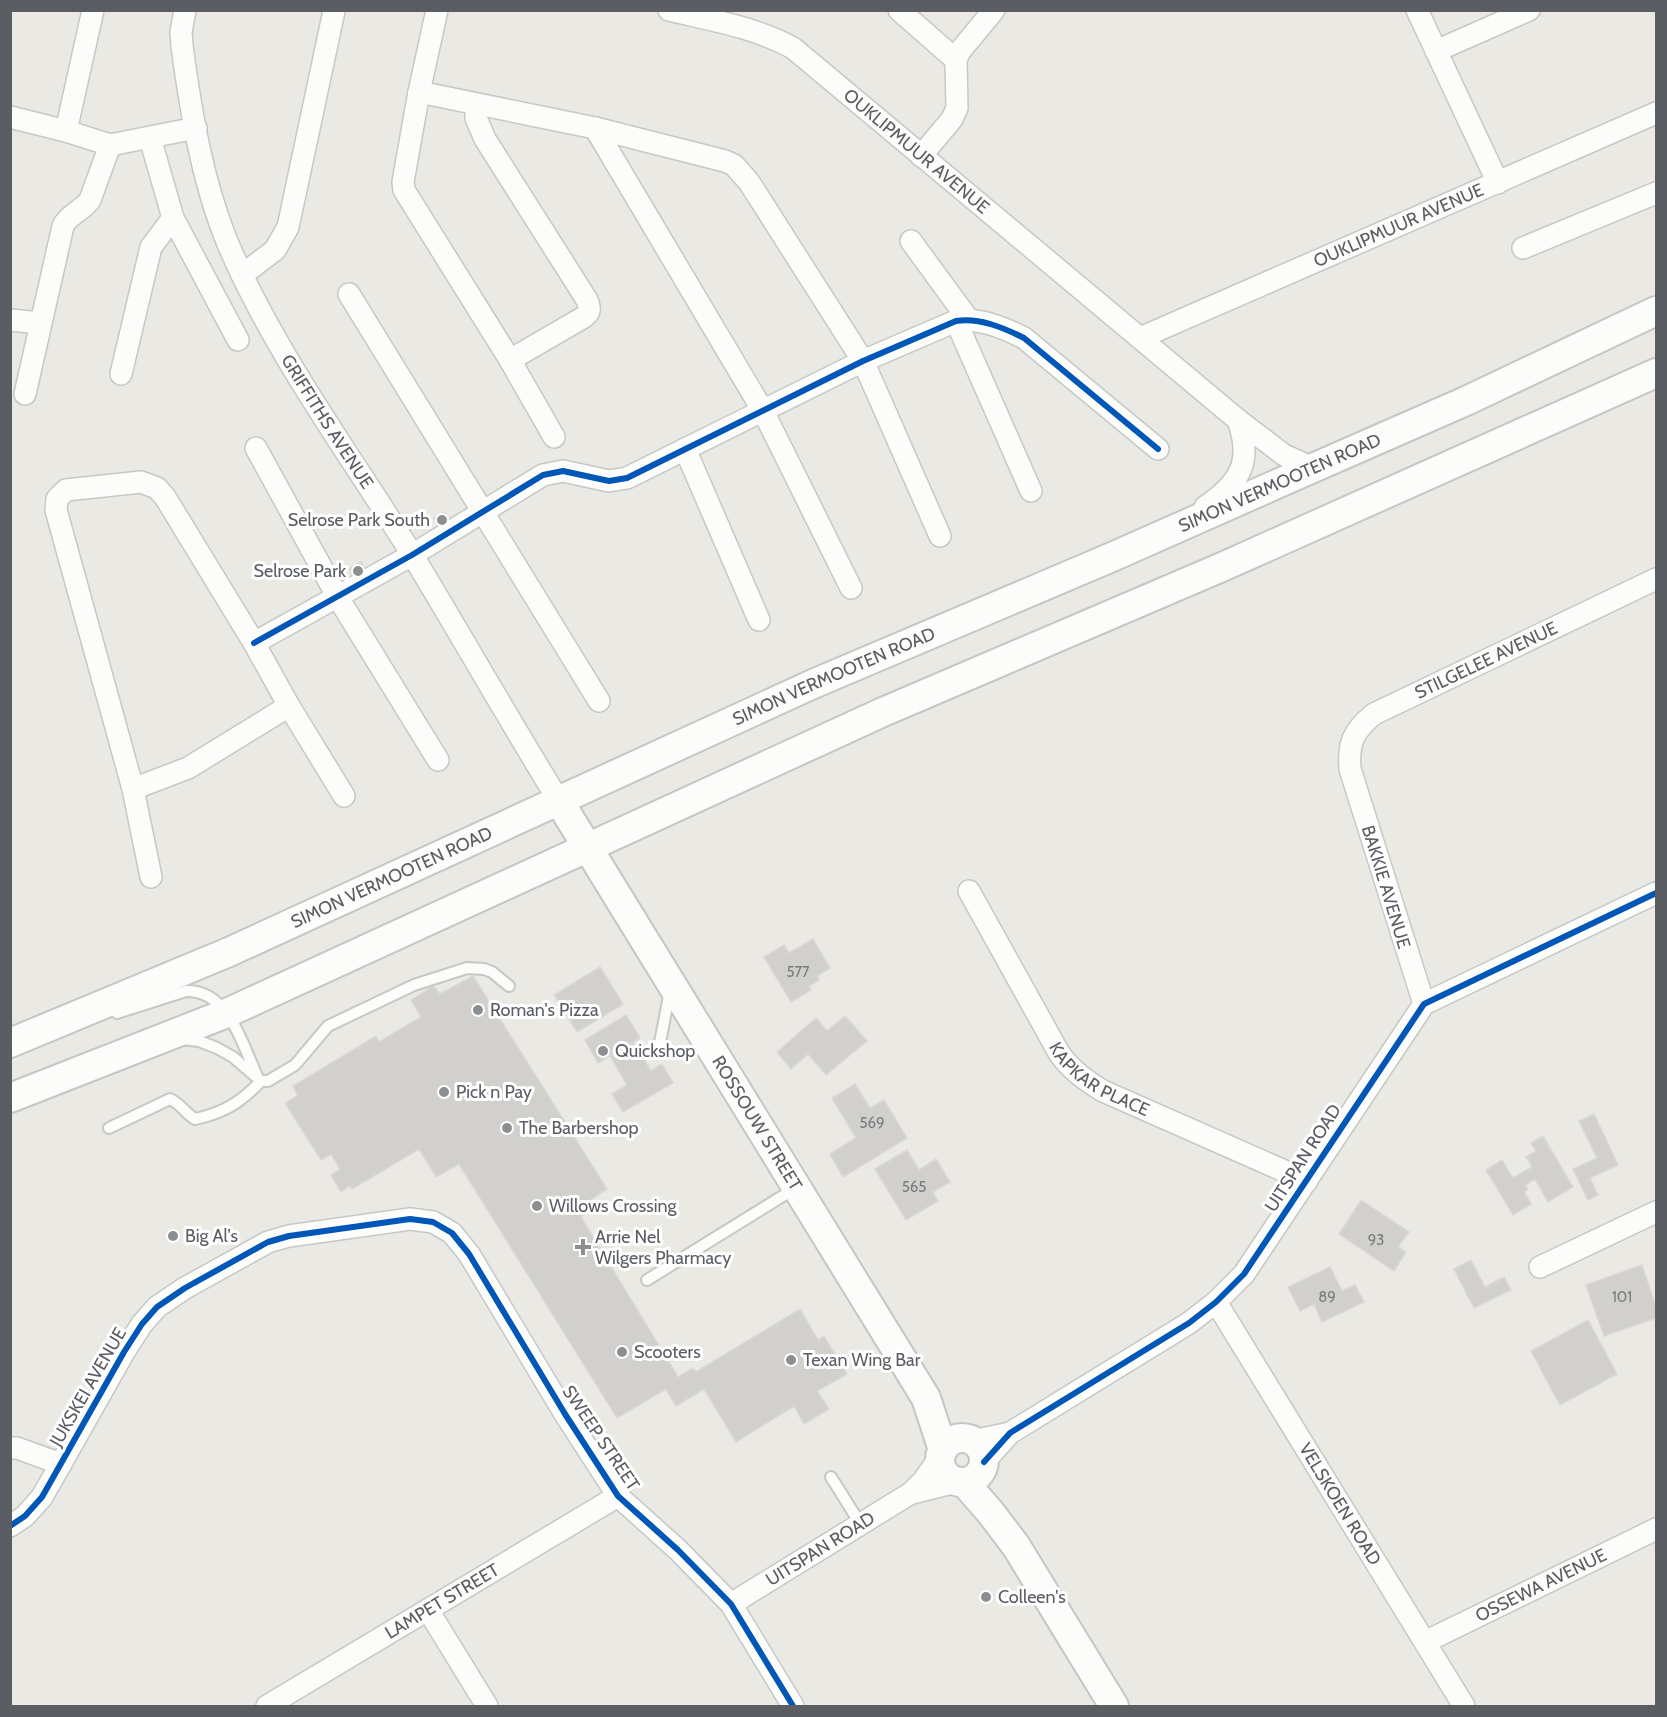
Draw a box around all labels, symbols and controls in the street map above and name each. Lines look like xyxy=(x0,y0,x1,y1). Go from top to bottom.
street label: OUKLIPMUUR AVENUE xyxy=(839,84,994,218)
street label: OUKLIPMUUR AVENUE xyxy=(1310,179,1487,272)
street label: GRIFFITHS AVENUE xyxy=(276,351,378,493)
street label: SIMON VERMOOTEN ROAD xyxy=(1175,429,1384,537)
place label: Selrose Park South xyxy=(288,509,430,531)
marker: Selrose Park South xyxy=(435,513,449,527)
place label: Selrose Park xyxy=(254,560,347,582)
marker: Selrose Park xyxy=(351,564,365,578)
street label: STILGELEE AVENUE xyxy=(1411,617,1561,704)
street label: SIMON VERMOOTEN ROAD xyxy=(729,622,939,730)
street label: SIMON VERMOOTEN ROAD xyxy=(287,822,496,933)
street label: BAKKIE AVENUE xyxy=(1357,823,1415,951)
house number: 577 xyxy=(786,963,810,981)
place label: Roman's Pizza xyxy=(490,999,599,1021)
marker: Roman's Pizza xyxy=(471,1003,485,1017)
street label: KAPKAR PLACE xyxy=(1044,1038,1153,1121)
place label: Quickshop xyxy=(615,1040,695,1062)
marker: Quickshop xyxy=(596,1044,610,1058)
street label: ROSSOUW STREET xyxy=(707,1052,807,1195)
place label: Pick n Pay xyxy=(456,1081,532,1103)
marker: Pick n Pay xyxy=(437,1085,451,1099)
street label: UITSPAN ROAD xyxy=(1260,1100,1346,1216)
house number: 569 xyxy=(859,1114,885,1132)
place label: The Barbershop xyxy=(519,1117,639,1139)
marker: The Barbershop xyxy=(500,1121,514,1135)
house number: 565 xyxy=(902,1178,926,1196)
place label: Willows Crossing xyxy=(549,1195,678,1217)
marker: Willows Crossing xyxy=(530,1199,544,1213)
place label: Big Al's xyxy=(185,1225,238,1247)
place label: Arrie Nel Wilgers Pharmacy xyxy=(595,1226,731,1269)
marker: Big Al's xyxy=(166,1229,180,1243)
house number: 93 xyxy=(1368,1231,1384,1249)
marker: Arrie Nel Wilgers Pharmacy xyxy=(576,1240,590,1254)
house number: 89 xyxy=(1318,1288,1336,1306)
house number: 101 xyxy=(1612,1288,1632,1306)
street label: JUKSKEI AVENUE xyxy=(45,1324,131,1451)
place label: Scooters xyxy=(634,1341,701,1363)
marker: Scooters xyxy=(615,1345,629,1359)
place label: Texan Wing Bar xyxy=(803,1349,921,1371)
marker: Texan Wing Bar xyxy=(784,1353,798,1367)
street label: SWEEP STREET xyxy=(558,1381,645,1495)
street label: VELSKOEN ROAD xyxy=(1294,1439,1386,1569)
street label: UITSPAN ROAD xyxy=(762,1507,879,1591)
street label: OSSEWA AVENUE xyxy=(1472,1544,1610,1627)
street label: LAMPET STREET xyxy=(381,1558,503,1644)
place label: Colleen's xyxy=(998,1586,1066,1608)
marker: Colleen's xyxy=(979,1590,993,1604)

